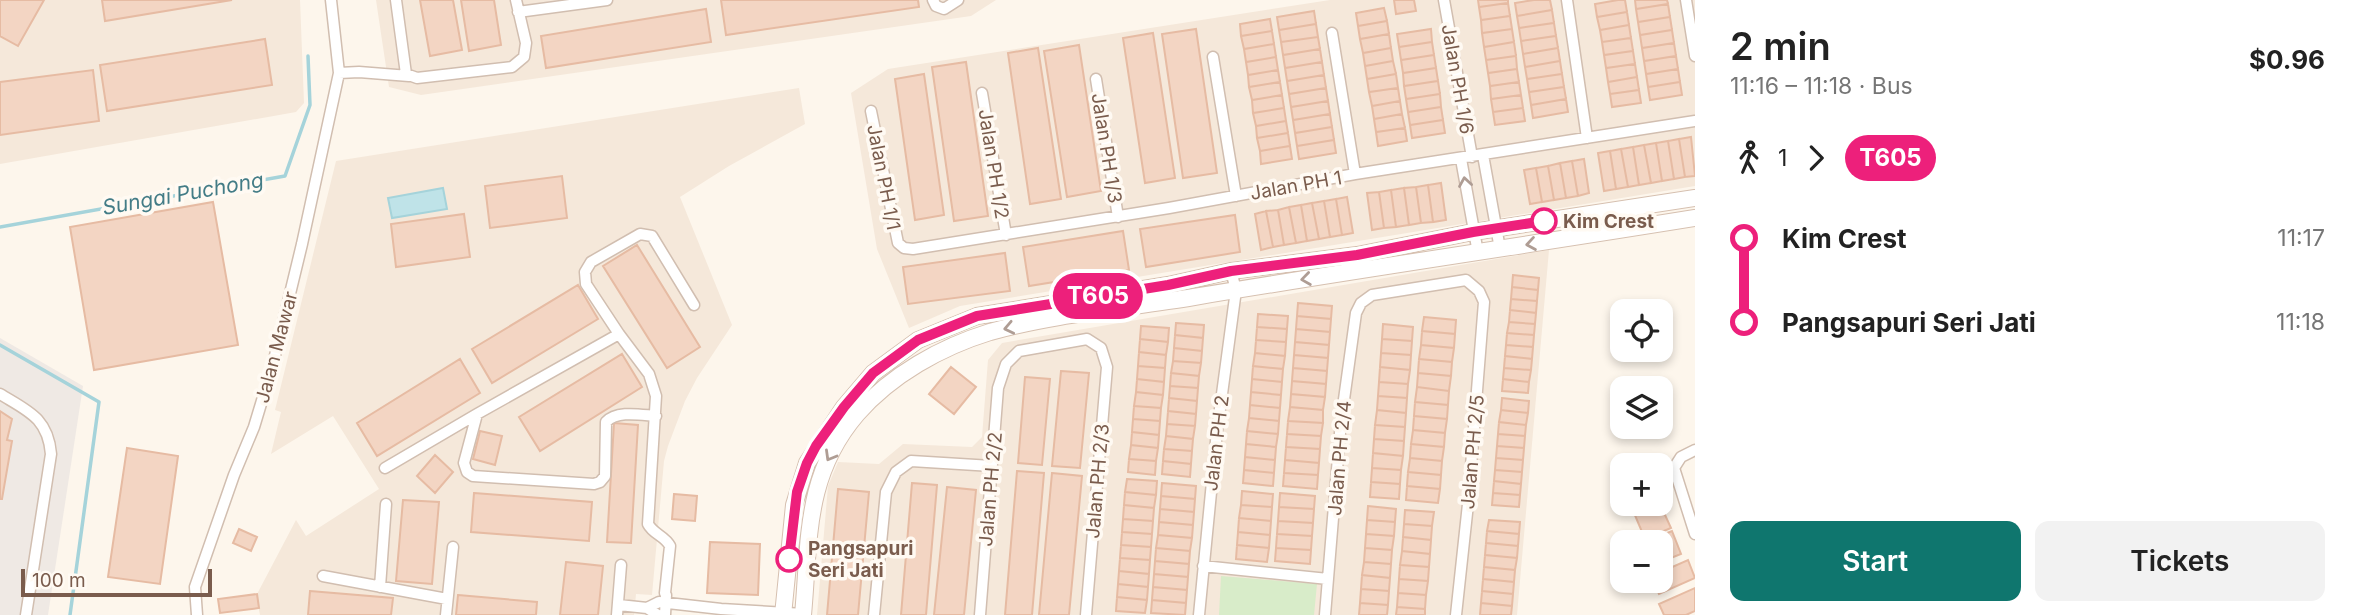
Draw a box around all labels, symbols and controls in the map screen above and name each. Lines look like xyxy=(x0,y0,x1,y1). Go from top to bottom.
street label: Jalan PH 1/6 xyxy=(1437,22,1478,136)
text: 2 min xyxy=(1730,23,1831,69)
text: $0.96 xyxy=(2249,44,2325,75)
text: 11:16 – 11:18 · Bus xyxy=(1730,72,1913,100)
street label: Jalan PH 1/3 xyxy=(1086,91,1127,205)
street label: Jalan PH 1/2 xyxy=(973,107,1014,221)
street label: Jalan PH 1/1 xyxy=(862,122,905,232)
icon: walk xyxy=(1730,139,1768,177)
icon: forward xyxy=(1797,139,1835,177)
text: T605 xyxy=(1859,143,1922,172)
text: 1 xyxy=(1778,144,1787,172)
street label: Jalan PH 1 xyxy=(1248,166,1344,205)
water label: Sungai Puchong xyxy=(100,167,266,220)
one-way arrow xyxy=(1458,176,1473,188)
marker: Kim Crest xyxy=(1531,208,1557,234)
place label: Kim Crest xyxy=(1563,210,1654,233)
text: Kim Crest xyxy=(1782,223,1907,254)
text: 11:17 xyxy=(2277,224,2325,252)
one-way arrow xyxy=(1525,236,1537,251)
one-way arrow xyxy=(1300,271,1312,286)
line badge: T605 xyxy=(1049,273,1147,319)
text: T605 xyxy=(1067,281,1129,310)
street label: Jalan Mawar xyxy=(251,289,302,405)
map controls xyxy=(1610,299,1673,593)
button: locate xyxy=(1610,299,1673,362)
text: Pangsapuri Seri Jati xyxy=(1782,307,2036,338)
text: 11:18 xyxy=(2276,308,2325,336)
one-way arrow xyxy=(1003,320,1015,334)
button: layers xyxy=(1610,376,1673,439)
street label: Jalan PH 2 xyxy=(1199,394,1234,492)
street label: Jalan PH 2/5 xyxy=(1456,394,1489,510)
street label: Jalan PH 2/4 xyxy=(1323,399,1356,517)
street label: Jalan PH 2/3 xyxy=(1081,423,1114,539)
street label: Jalan PH 2/2 xyxy=(974,431,1007,547)
one-way arrow xyxy=(825,448,838,461)
button: + xyxy=(1610,453,1673,516)
button: Start xyxy=(1730,521,2021,601)
button: Tickets xyxy=(2035,521,2325,601)
button: − xyxy=(1610,530,1673,593)
place label: Pangsapuri Seri Jati xyxy=(808,537,913,582)
marker: Pangsapuri Seri Jati xyxy=(776,546,802,572)
scale bar xyxy=(21,566,212,598)
text: 100 m xyxy=(32,569,86,592)

